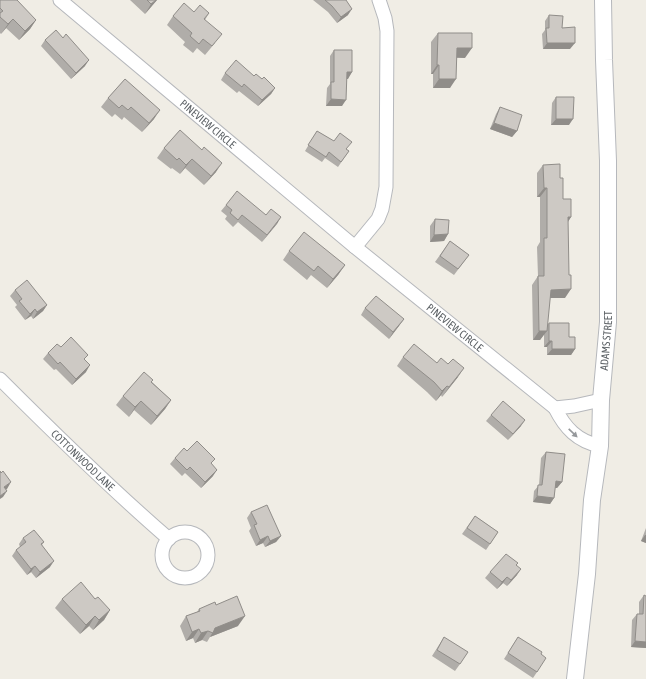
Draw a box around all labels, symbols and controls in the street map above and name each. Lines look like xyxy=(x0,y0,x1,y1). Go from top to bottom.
street label: PINEVIEW CIRCLE xyxy=(178,97,238,151)
street label: PINEVIEW CIRCLE xyxy=(424,301,486,354)
street label: ADAMS STREET xyxy=(598,311,614,371)
street label: COTTONWOOD LANE xyxy=(49,427,117,493)
one-way arrow xyxy=(568,428,578,438)

